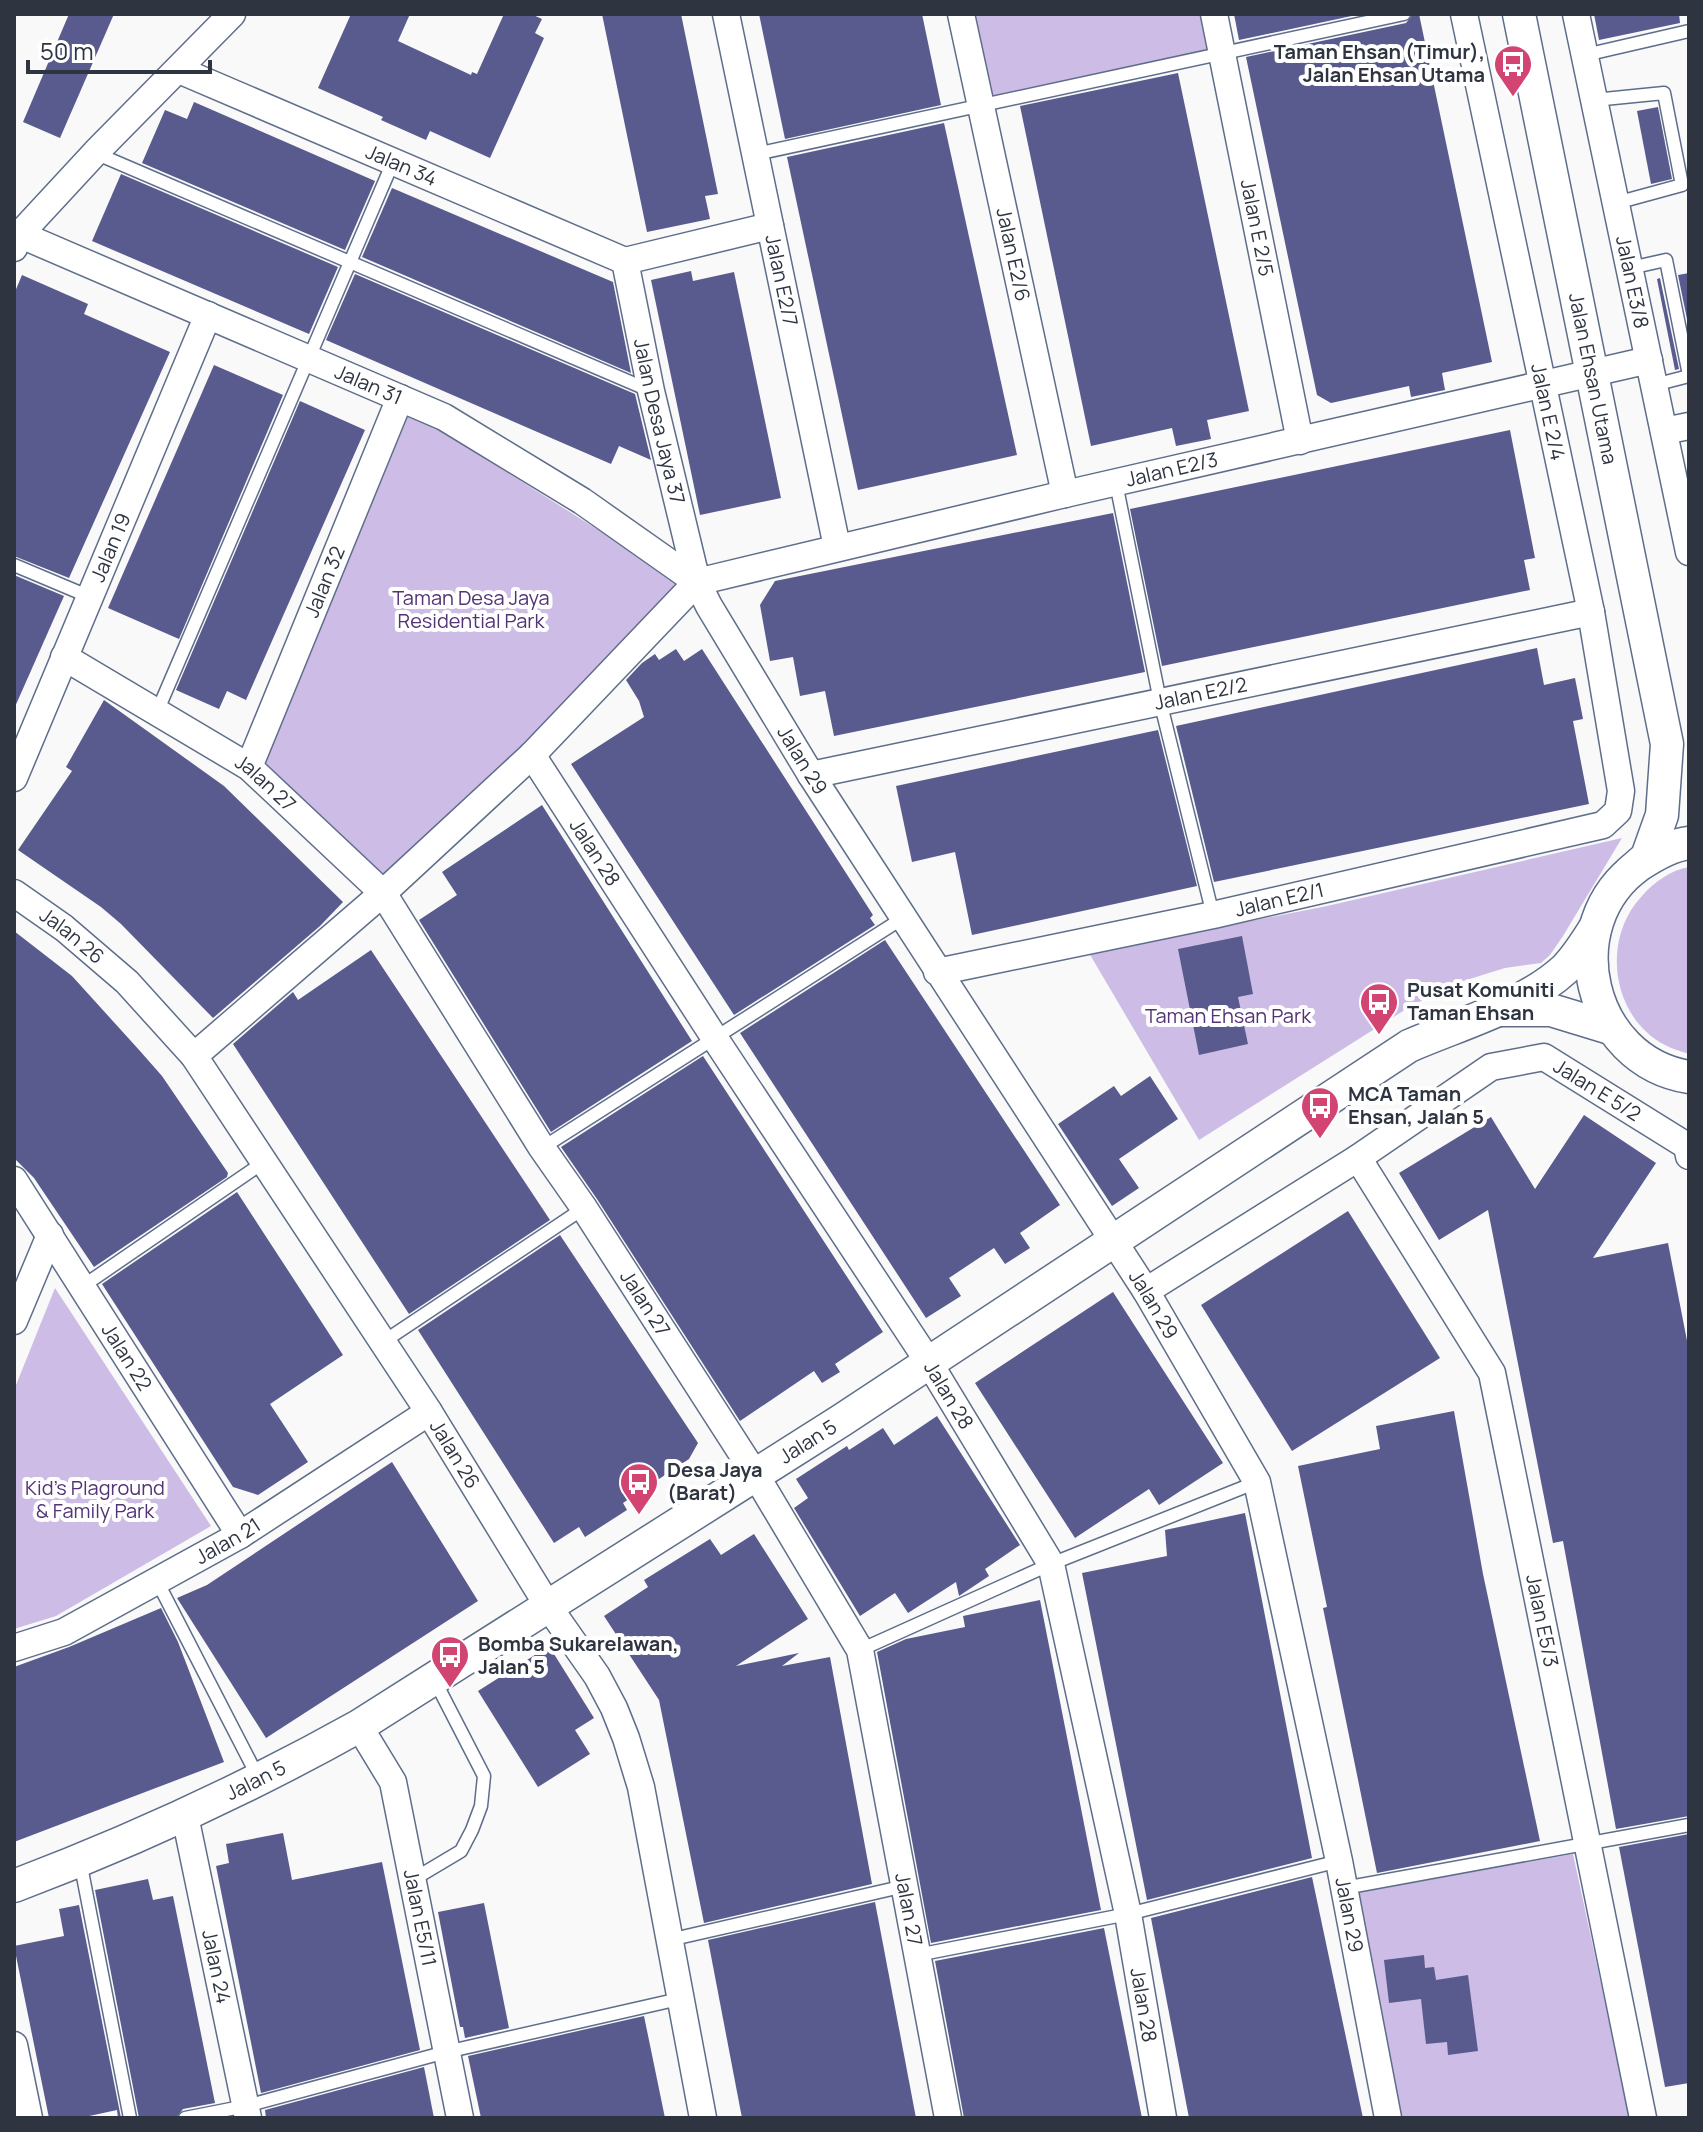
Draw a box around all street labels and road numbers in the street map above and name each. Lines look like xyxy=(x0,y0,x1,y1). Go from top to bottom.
street label: Jalan 34 xyxy=(362,138,441,192)
street label: Jalan E 2/5 xyxy=(1235,177,1280,278)
street label: Jalan E2/6 xyxy=(990,205,1037,304)
street label: Jalan E2/7 xyxy=(759,232,805,328)
street label: Jalan E3/8 xyxy=(1610,233,1656,331)
street label: Jalan Ehsan Utama xyxy=(1563,290,1624,467)
street label: Jalan Desa Jaya 37 xyxy=(628,336,692,507)
street label: Jalan 31 xyxy=(331,358,407,411)
street label: Jalan E 2/4 xyxy=(1525,361,1572,463)
street label: Jalan E2/3 xyxy=(1123,445,1220,493)
street label: Jalan 19 xyxy=(84,509,137,586)
street label: Jalan 32 xyxy=(298,542,351,621)
street label: Jalan E2/2 xyxy=(1152,670,1249,716)
street label: Jalan 29 xyxy=(771,720,834,799)
street label: Jalan 27 xyxy=(230,748,302,817)
street label: Jalan 28 xyxy=(564,813,627,891)
street label: Jalan E2/1 xyxy=(1232,876,1326,923)
street label: Jalan 26 xyxy=(34,901,110,970)
street label: Jalan E 5/2 xyxy=(1549,1052,1646,1127)
street label: Jalan 27 xyxy=(614,1265,677,1341)
street label: Jalan 29 xyxy=(1123,1265,1185,1344)
street label: Jalan 22 xyxy=(96,1318,159,1396)
street label: Jalan 28 xyxy=(918,1356,980,1434)
street label: Jalan 5 xyxy=(773,1413,842,1470)
street label: Jalan 26 xyxy=(424,1415,487,1493)
street label: Jalan 21 xyxy=(190,1511,266,1570)
street label: Jalan E5/3 xyxy=(1520,1572,1565,1669)
street label: Jalan 5 xyxy=(221,1754,290,1806)
street label: Jalan E5/11 xyxy=(398,1867,443,1969)
street label: Jalan 27 xyxy=(889,1871,929,1948)
street label: Jalan 29 xyxy=(1329,1875,1370,1955)
street label: Jalan 24 xyxy=(196,1927,238,2006)
street label: Jalan 28 xyxy=(1124,1966,1164,2044)

